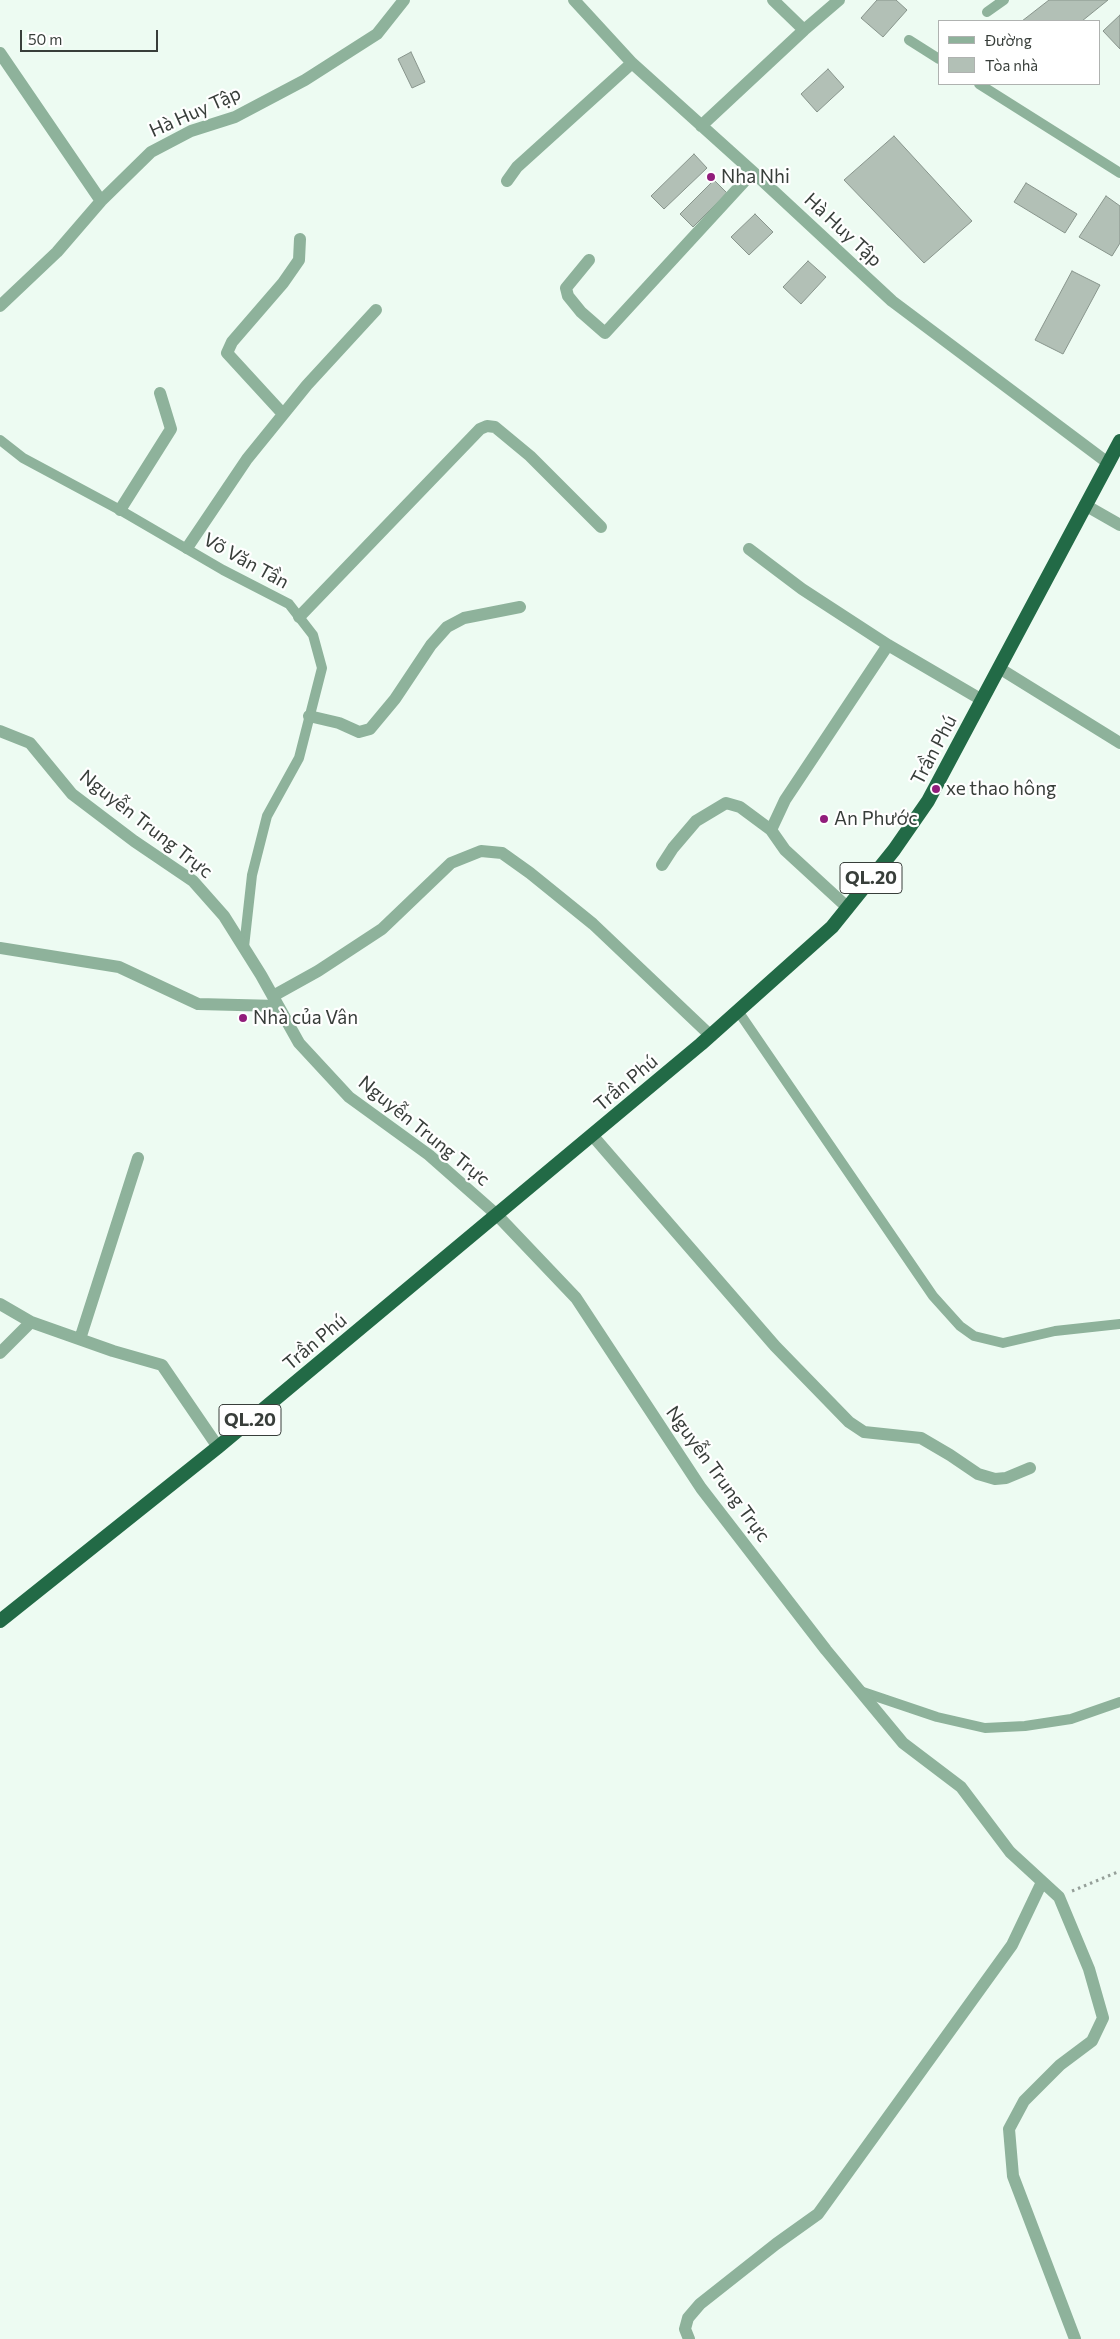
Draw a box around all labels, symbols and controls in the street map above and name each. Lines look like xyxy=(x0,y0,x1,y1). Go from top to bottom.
scale bar xyxy=(22,20,160,52)
legend xyxy=(938,20,1100,85)
text: 50 m xyxy=(28,30,62,48)
text: Đường xyxy=(985,31,1032,49)
text: Tòa nhà xyxy=(985,56,1038,74)
street label: Hà Huy Tập xyxy=(146,82,244,142)
place label: Nha Nhi xyxy=(721,166,790,188)
marker: Nha Nhi xyxy=(705,171,717,183)
street label: Hà Huy Tập xyxy=(800,188,886,272)
street label: Võ Văn Tần xyxy=(199,528,293,594)
street label: Trần Phú xyxy=(906,711,962,789)
street label: Nguyễn Trung Trực xyxy=(75,765,217,883)
place label: xe thao hông xyxy=(946,778,1056,800)
marker: xe thao hông xyxy=(930,783,942,795)
place label: An Phước xyxy=(834,808,918,830)
marker: An Phước xyxy=(818,813,830,825)
road number: QL.20 xyxy=(840,862,902,894)
place label: Nhà của Vân xyxy=(253,1007,358,1029)
marker: Nhà của Vân xyxy=(237,1012,249,1024)
street label: Trần Phú xyxy=(590,1050,662,1116)
street label: Nguyễn Trung Trực xyxy=(354,1071,494,1191)
street label: Trần Phú xyxy=(279,1309,351,1375)
street label: Nguyễn Trung Trực xyxy=(661,1402,775,1546)
road number: QL.20 xyxy=(219,1404,281,1436)

